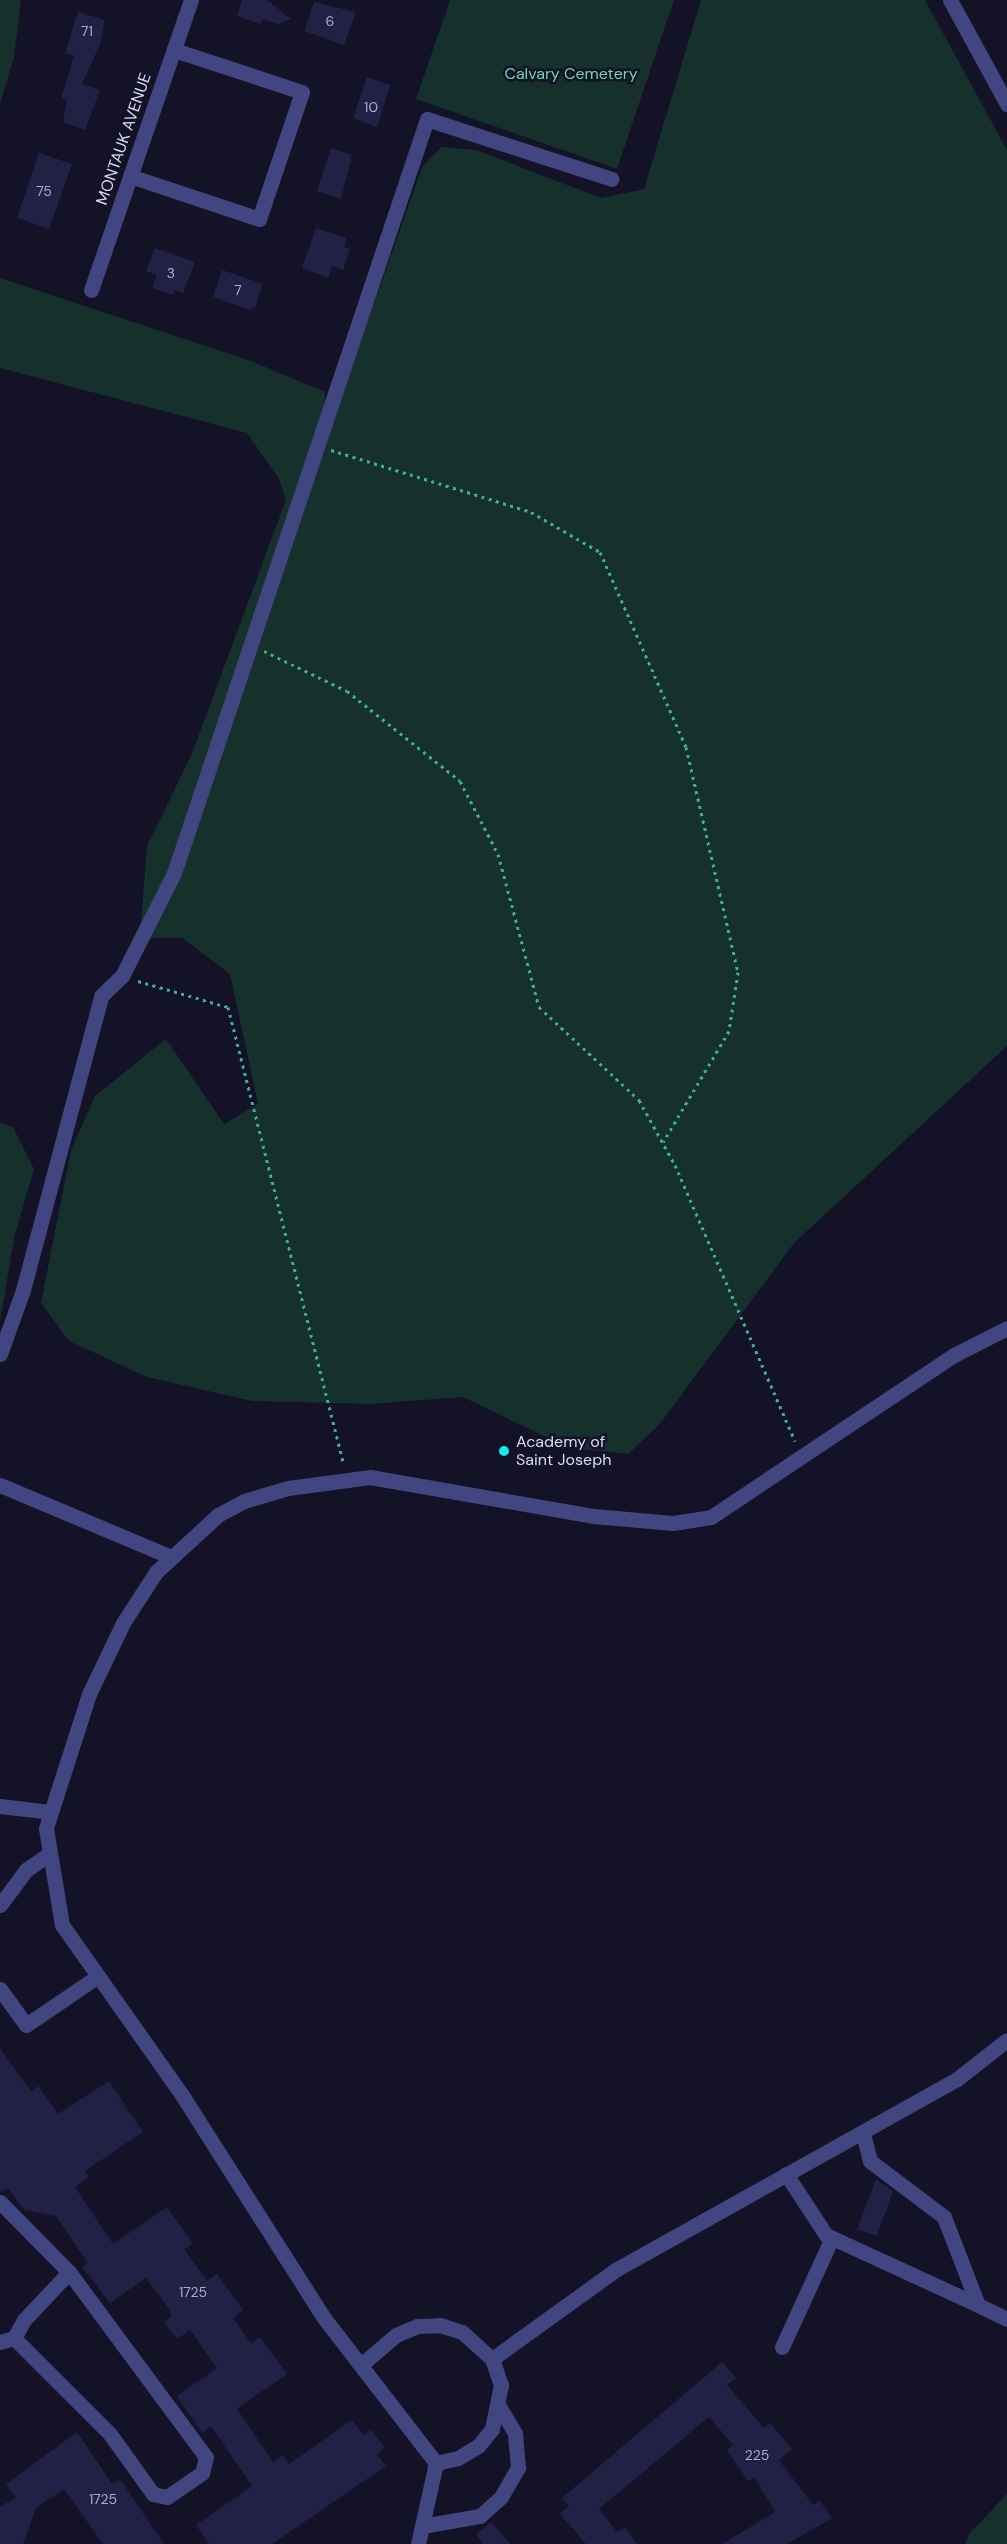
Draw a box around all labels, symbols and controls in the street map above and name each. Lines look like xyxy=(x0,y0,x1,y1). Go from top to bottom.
house number: 6 xyxy=(326,13,334,29)
house number: 71 xyxy=(81,23,93,39)
park label: Calvary Cemetery xyxy=(504,64,638,84)
street label: MONTAUK AVENUE xyxy=(92,71,156,207)
house number: 10 xyxy=(364,99,378,115)
house number: 75 xyxy=(36,183,52,199)
house number: 3 xyxy=(167,265,175,281)
house number: 7 xyxy=(234,282,242,298)
place label: Academy of Saint Joseph xyxy=(516,1432,611,1470)
marker: Academy of Saint Joseph xyxy=(497,1444,511,1458)
house number: 1725 xyxy=(179,2284,207,2300)
house number: 225 xyxy=(745,2447,769,2463)
house number: 1725 xyxy=(89,2491,117,2507)

